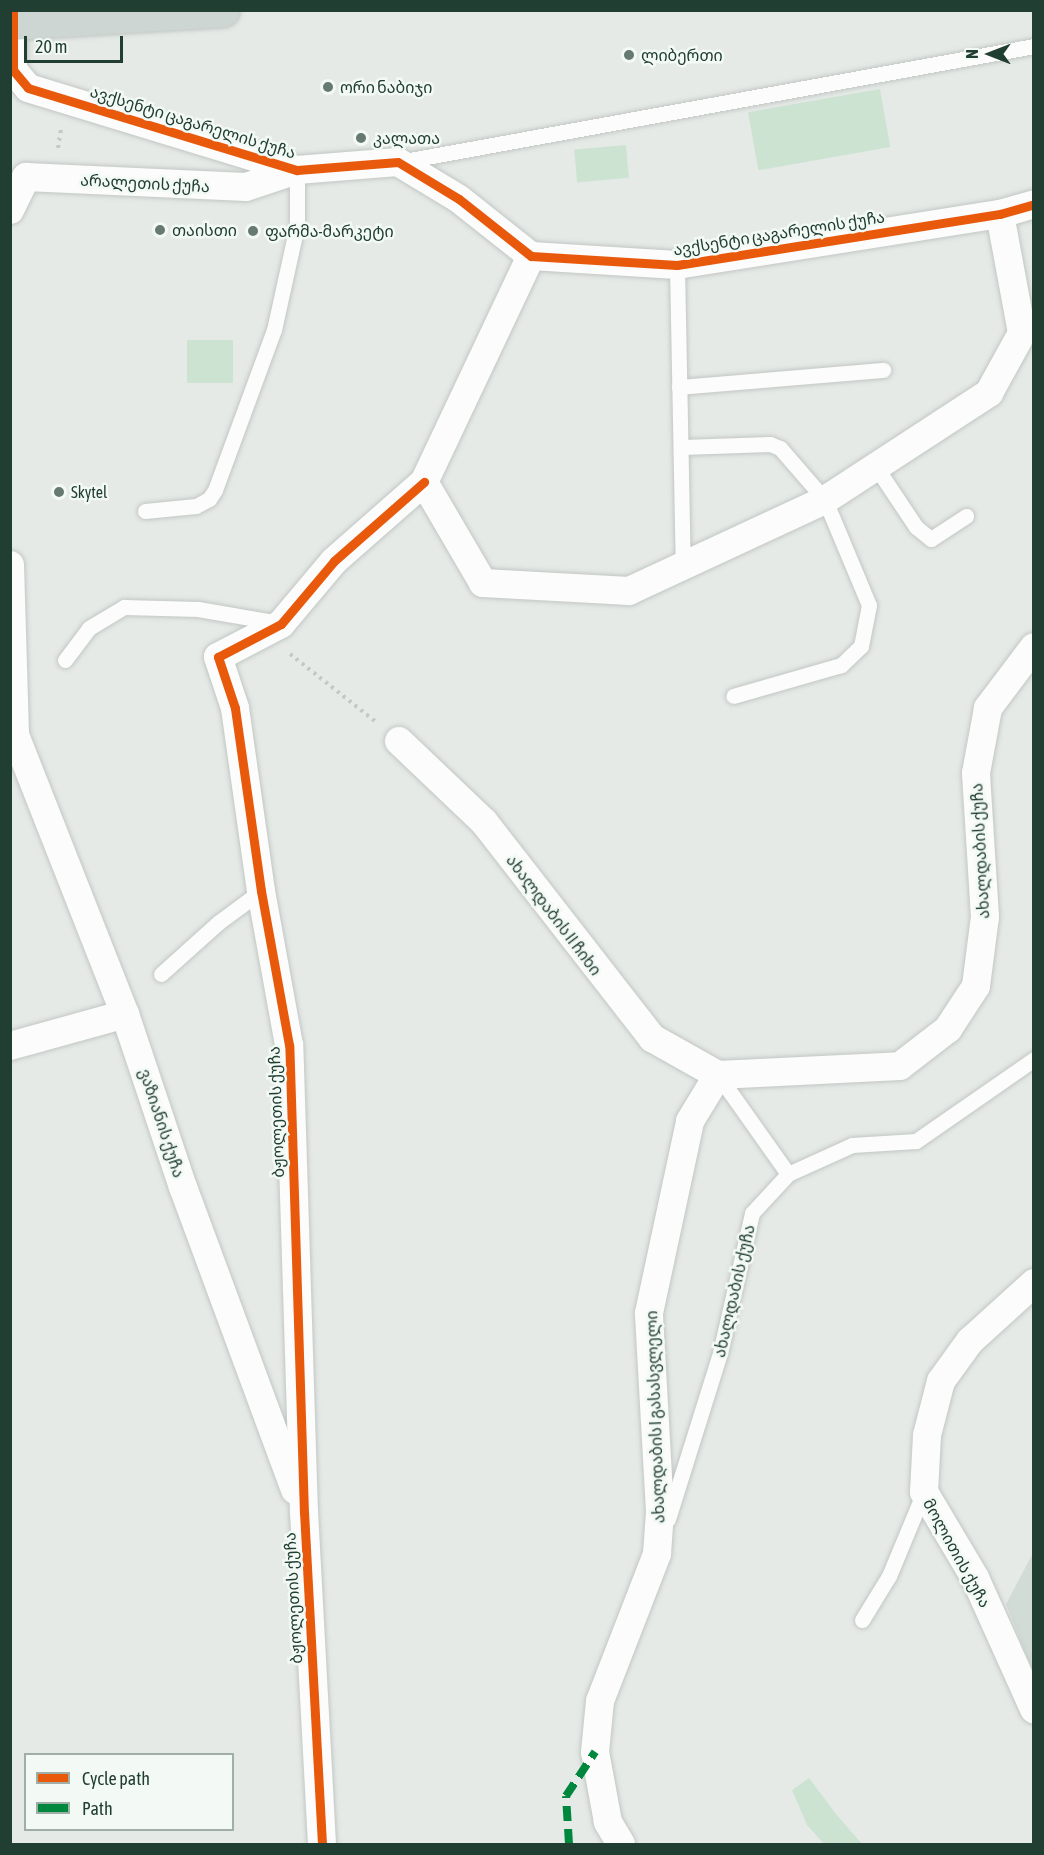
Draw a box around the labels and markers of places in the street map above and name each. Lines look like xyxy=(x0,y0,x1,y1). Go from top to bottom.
place label: ლიბერთი xyxy=(641,45,723,65)
marker: ლიბერთი xyxy=(622,48,636,62)
place label: ორი ნაბიჯი xyxy=(340,77,433,97)
marker: ორი ნაბიჯი xyxy=(321,80,335,94)
place label: კალათა xyxy=(373,128,440,148)
marker: კალათა xyxy=(354,131,368,145)
place label: თაისთი xyxy=(172,220,237,240)
place label: ფარმა-მარკეტი xyxy=(265,221,394,241)
marker: თაისთი xyxy=(153,223,167,237)
marker: ფარმა-მარკეტი xyxy=(246,224,260,238)
place label: Skytel xyxy=(71,482,107,502)
marker: Skytel xyxy=(52,485,66,499)

